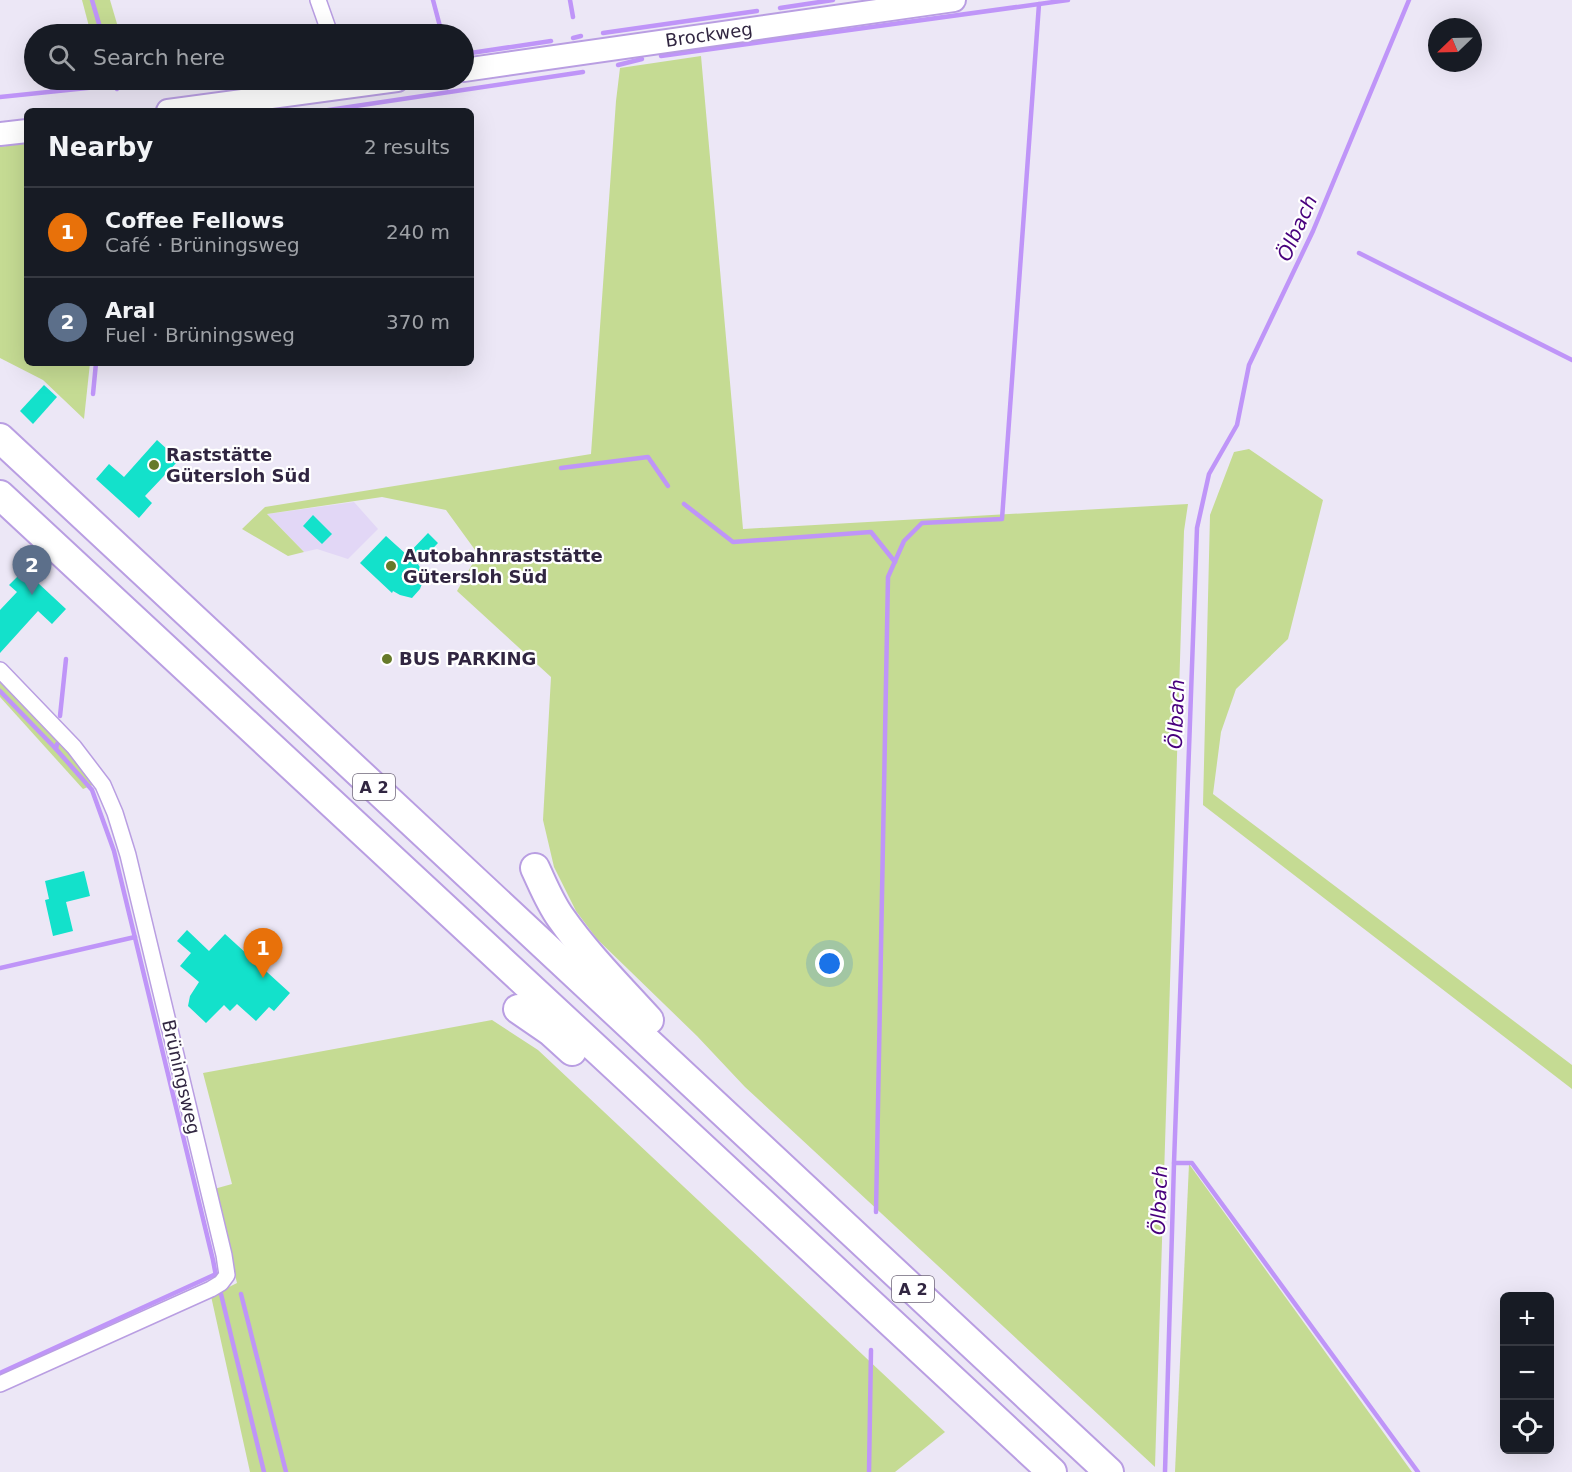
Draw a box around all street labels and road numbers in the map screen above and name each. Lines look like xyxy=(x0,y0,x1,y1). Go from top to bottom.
street label: Brockweg xyxy=(664,18,754,51)
road number: A 2 xyxy=(353,774,395,800)
street label: Brüningsweg xyxy=(158,1018,205,1136)
road number: A 2 xyxy=(892,1276,934,1302)

